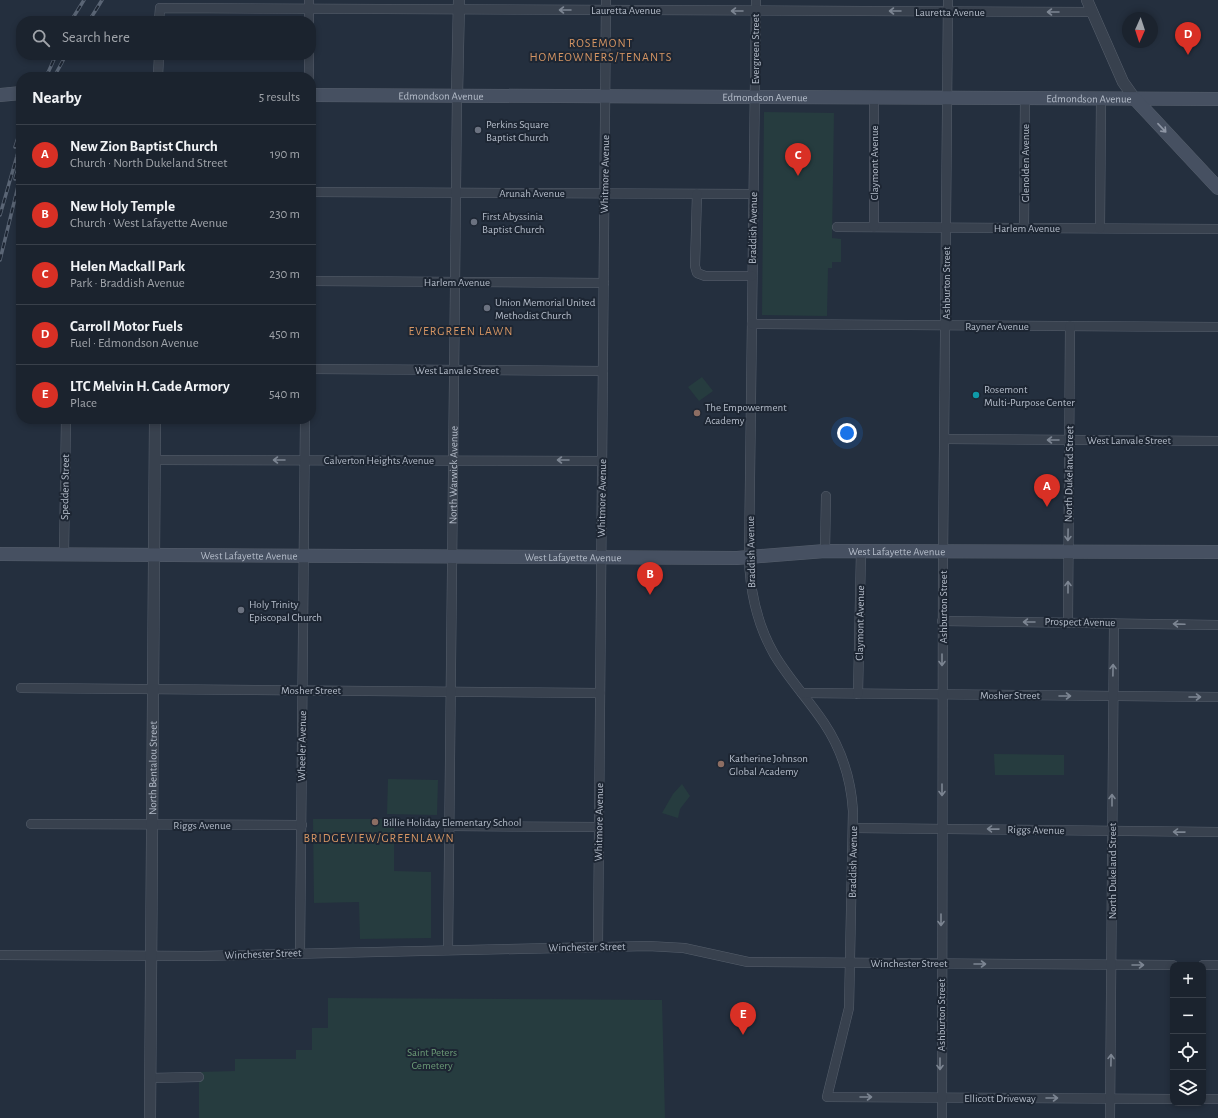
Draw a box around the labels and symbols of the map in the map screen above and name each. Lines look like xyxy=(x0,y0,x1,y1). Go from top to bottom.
street label: Lauretta Avenue xyxy=(591,5,661,16)
one-way arrow xyxy=(559,6,572,14)
one-way arrow xyxy=(731,7,744,15)
one-way arrow xyxy=(889,7,902,15)
street label: Lauretta Avenue xyxy=(915,7,985,18)
one-way arrow xyxy=(1047,8,1060,16)
north arrow xyxy=(1122,12,1158,48)
street label: Evergreen Street xyxy=(750,13,761,84)
pin: D xyxy=(1175,22,1201,55)
district label: ROSEMONT HOMEOWNERS/TENANTS xyxy=(530,37,672,63)
street label: Edmondson Avenue xyxy=(398,90,484,101)
street label: Edmondson Avenue xyxy=(722,91,808,103)
street label: Edmondson Avenue xyxy=(1046,93,1132,104)
place label: Perkins Square Baptist Church xyxy=(486,119,549,143)
one-way arrow xyxy=(1157,123,1166,133)
street label: Glenolden Avenue xyxy=(1020,124,1031,202)
marker: Perkins Square Baptist Church xyxy=(473,125,483,135)
street label: Claymont Avenue xyxy=(869,125,880,201)
street label: Whitmore Avenue xyxy=(599,135,611,213)
pin: C xyxy=(785,143,811,176)
street label: Arunah Avenue xyxy=(499,188,565,199)
street label: Braddish Avenue xyxy=(747,192,759,264)
place label: First Abyssinia Baptist Church xyxy=(482,211,545,235)
marker: First Abyssinia Baptist Church xyxy=(469,217,479,227)
street label: Harlem Avenue xyxy=(994,223,1060,234)
street label: Ashburton Street xyxy=(941,246,952,319)
street label: Harlem Avenue xyxy=(424,277,490,288)
place label: Union Memorial United Methodist Church xyxy=(495,297,596,321)
marker: Union Memorial United Methodist Church xyxy=(482,303,492,313)
street label: Rayner Avenue xyxy=(965,321,1029,332)
district label: EVERGREEN LAWN xyxy=(408,325,514,337)
street label: West Lanvale Street xyxy=(415,365,499,376)
place label: Rosemont Multi-Purpose Center xyxy=(984,384,1075,408)
marker: Rosemont Multi-Purpose Center xyxy=(971,390,981,400)
place label: The Empowerment Academy xyxy=(705,402,787,426)
marker: The Empowerment Academy xyxy=(692,408,702,418)
your location xyxy=(837,423,857,443)
street label: North Dukeland Street xyxy=(1063,425,1075,522)
street label: North Warwick Avenue xyxy=(447,426,459,524)
street label: West Lanvale Street xyxy=(1087,435,1171,446)
one-way arrow xyxy=(1047,436,1060,444)
street label: Spedden Street xyxy=(59,454,71,520)
street label: Calverton Heights Avenue xyxy=(324,455,434,466)
one-way arrow xyxy=(273,456,286,464)
one-way arrow xyxy=(557,456,570,464)
street label: Whitmore Avenue xyxy=(596,459,608,537)
pin: A xyxy=(1034,474,1060,507)
street label: Braddish Avenue xyxy=(745,516,757,588)
one-way arrow xyxy=(1065,528,1072,541)
street label: West Lafayette Avenue xyxy=(848,546,945,557)
street label: West Lafayette Avenue xyxy=(200,550,298,561)
street label: West Lafayette Avenue xyxy=(524,551,622,563)
pin: B xyxy=(637,562,663,595)
street label: Ashburton Street xyxy=(938,570,949,643)
one-way arrow xyxy=(1064,581,1072,594)
street label: Claymont Avenue xyxy=(854,585,866,661)
place label: Holy Trinity Episcopal Church xyxy=(249,599,322,623)
marker: Holy Trinity Episcopal Church xyxy=(236,605,246,615)
street label: Prospect Avenue xyxy=(1044,616,1116,628)
one-way arrow xyxy=(1023,618,1036,626)
one-way arrow xyxy=(1173,621,1186,628)
one-way arrow xyxy=(938,653,946,666)
one-way arrow xyxy=(1110,664,1117,677)
street label: Mosher Street xyxy=(281,685,341,696)
street label: Mosher Street xyxy=(980,690,1040,701)
one-way arrow xyxy=(1058,692,1071,700)
one-way arrow xyxy=(1188,693,1201,701)
street label: Wheeler Avenue xyxy=(296,711,308,781)
street label: North Bentalou Street xyxy=(147,721,158,815)
place label: Katherine Johnson Global Academy xyxy=(729,753,808,777)
marker: Katherine Johnson Global Academy xyxy=(716,759,726,769)
street label: Whitmore Avenue xyxy=(593,783,605,861)
one-way arrow xyxy=(938,783,946,796)
one-way arrow xyxy=(1109,794,1116,807)
marker: Billie Holiday Elementary School xyxy=(370,817,380,827)
place label: Billie Holiday Elementary School xyxy=(383,817,522,828)
street label: Riggs Avenue xyxy=(173,820,231,831)
street label: North Dukeland Street xyxy=(1107,822,1118,919)
street label: Riggs Avenue xyxy=(1007,824,1065,836)
one-way arrow xyxy=(987,825,1000,833)
street label: Braddish Avenue xyxy=(847,826,859,898)
one-way arrow xyxy=(1173,828,1186,836)
district label: BRIDGEVIEW/GREENLAWN xyxy=(303,832,455,844)
one-way arrow xyxy=(937,913,945,926)
street label: Winchester Street xyxy=(548,941,626,953)
street label: Winchester Street xyxy=(224,947,302,961)
street label: Winchester Street xyxy=(871,958,948,969)
one-way arrow xyxy=(973,960,986,968)
one-way arrow xyxy=(1131,961,1144,969)
street label: Ashburton Street xyxy=(936,978,947,1051)
pin: E xyxy=(730,1002,756,1035)
park label: Saint Peters Cemetery xyxy=(407,1047,457,1071)
one-way arrow xyxy=(1107,1054,1115,1067)
one-way arrow xyxy=(936,1057,944,1070)
street label: Ellicott Driveway xyxy=(964,1093,1036,1104)
one-way arrow xyxy=(859,1094,872,1101)
one-way arrow xyxy=(1045,1094,1058,1102)

